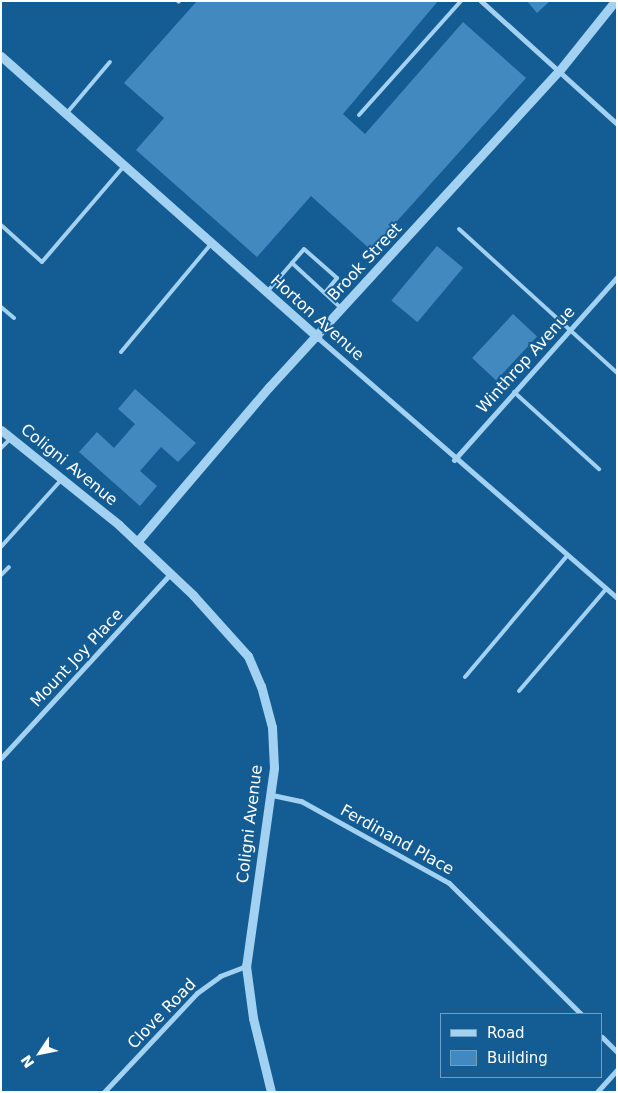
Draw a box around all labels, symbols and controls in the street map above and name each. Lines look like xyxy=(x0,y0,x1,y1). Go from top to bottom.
street label: Brook Street xyxy=(324,219,406,305)
street label: Horton Avenue xyxy=(266,271,368,365)
street label: Winthrop Avenue xyxy=(473,303,579,417)
street label: Coligni Avenue xyxy=(17,420,121,510)
street label: Mount Joy Place xyxy=(27,605,127,711)
street label: Coligni Avenue xyxy=(233,764,267,884)
street label: Ferdinand Place xyxy=(337,801,457,879)
street label: Clove Road xyxy=(124,975,200,1053)
legend xyxy=(440,1013,603,1078)
text: Road xyxy=(487,1024,525,1042)
north arrow xyxy=(15,1028,65,1078)
text: Building xyxy=(487,1049,548,1067)
text: N xyxy=(18,1052,37,1071)

